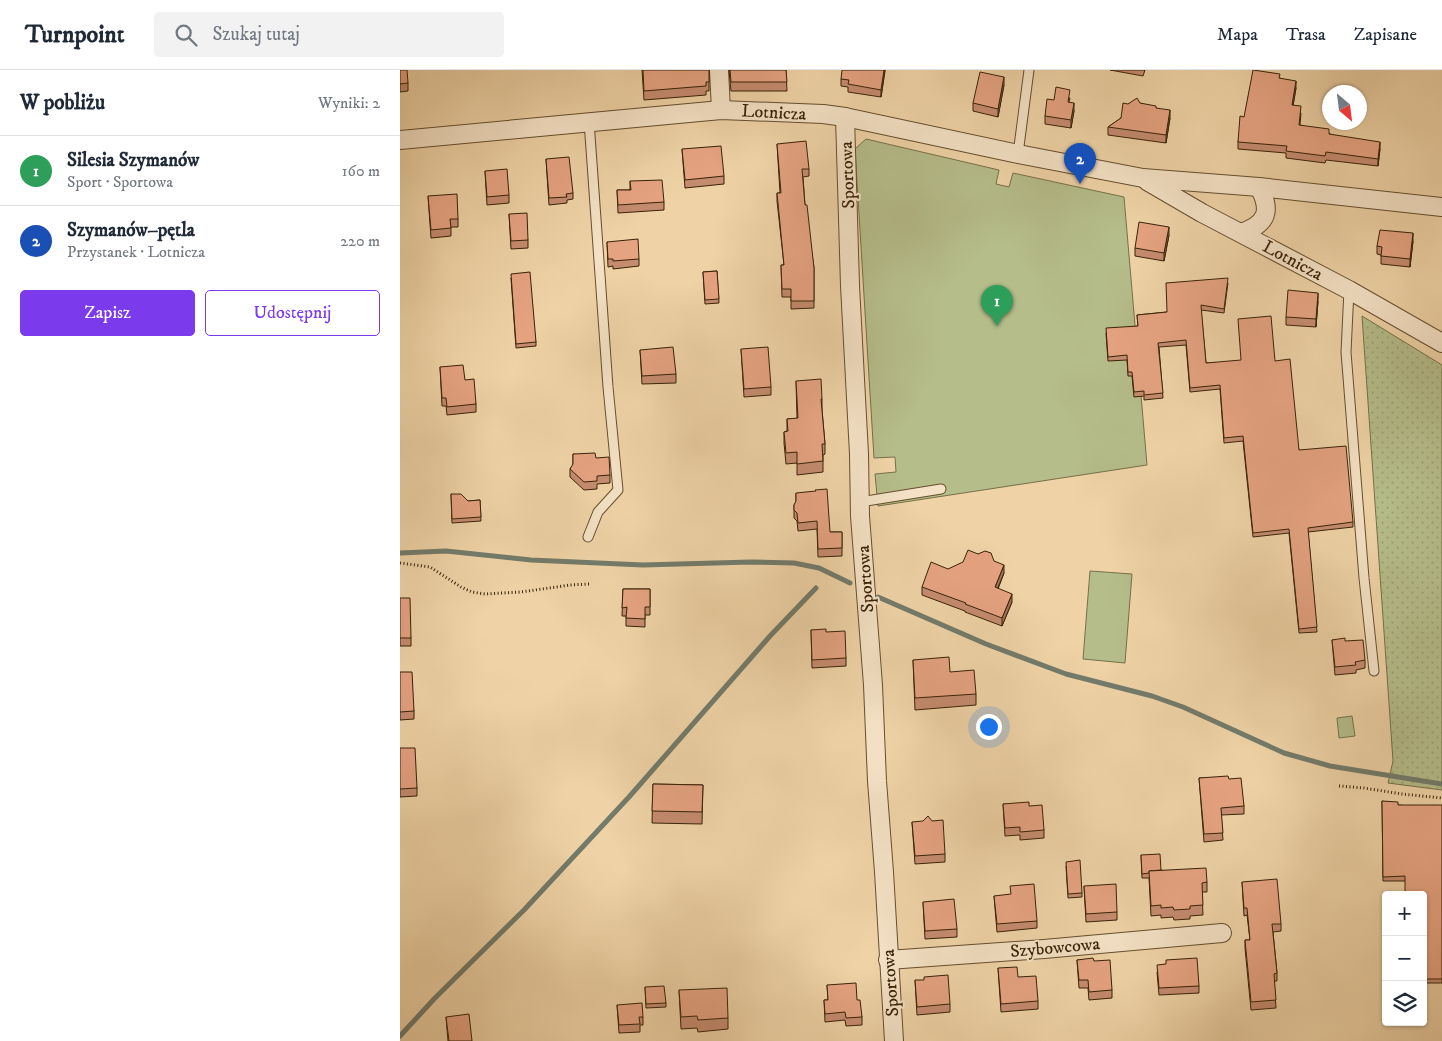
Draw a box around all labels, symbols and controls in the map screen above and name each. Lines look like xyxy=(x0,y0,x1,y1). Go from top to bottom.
search box xyxy=(154,12,504,57)
text: Turnpoint xyxy=(25,20,124,50)
icon: search xyxy=(172,21,200,49)
text: Szukaj tutaj xyxy=(212,23,300,46)
text: Mapa xyxy=(1217,24,1258,46)
text: Trasa xyxy=(1286,24,1326,46)
text: Zapisane xyxy=(1354,24,1417,46)
north arrow xyxy=(1322,85,1367,130)
text: W pobliżu xyxy=(20,90,105,116)
text: Wyniki: 2 xyxy=(318,93,380,113)
street label: Lotnicza xyxy=(741,100,807,126)
street label: Sportowa xyxy=(836,140,860,209)
pin: 2 xyxy=(1064,143,1096,184)
text: Silesia Szymanów xyxy=(67,149,199,172)
text: 1 xyxy=(33,161,39,181)
text: 160 m xyxy=(342,161,380,181)
text: Sport · Sportowa xyxy=(67,172,173,192)
text: Szymanów–pętla xyxy=(67,219,195,242)
text: 2 xyxy=(32,231,40,251)
text: 220 m xyxy=(340,231,380,251)
street label: Lotnicza xyxy=(1259,236,1327,286)
text: Przystanek · Lotnicza xyxy=(67,242,205,262)
pin: 1 xyxy=(981,285,1013,326)
button: Zapisz xyxy=(20,290,195,336)
button: Udostępnij xyxy=(205,290,380,336)
street label: Sportowa xyxy=(853,544,879,613)
your location xyxy=(976,714,1002,740)
map controls xyxy=(1382,891,1427,1026)
button: + xyxy=(1382,891,1427,936)
street label: Szybowcowa xyxy=(1009,933,1101,963)
button: − xyxy=(1382,936,1427,981)
street label: Sportowa xyxy=(878,948,904,1017)
button: layers xyxy=(1382,981,1427,1026)

